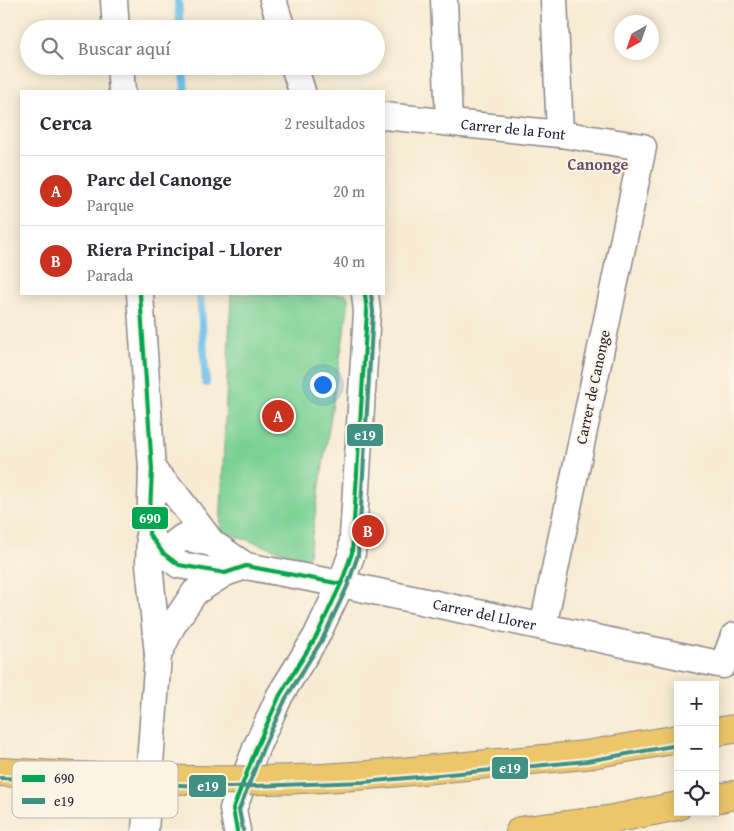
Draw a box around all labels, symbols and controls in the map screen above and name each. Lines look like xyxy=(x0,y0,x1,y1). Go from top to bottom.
north arrow xyxy=(614,15,659,60)
search box xyxy=(20,20,385,75)
icon: search xyxy=(38,34,66,62)
text: Buscar aquí xyxy=(78,34,171,62)
text: Cerca xyxy=(40,107,92,138)
text: 2 resultados xyxy=(284,111,365,135)
street label: Carrer de la Font xyxy=(460,113,568,145)
district label: Canonge xyxy=(568,152,629,176)
text: Parc del Canonge xyxy=(87,165,232,193)
text: A xyxy=(51,179,61,203)
text: 20 m xyxy=(333,179,365,203)
text: Parque xyxy=(87,193,134,217)
text: Riera Principal - Llorer xyxy=(87,235,282,263)
text: B xyxy=(51,249,61,273)
text: 40 m xyxy=(333,249,365,273)
text: Parada xyxy=(87,263,133,287)
street label: Carrer de Canonge xyxy=(570,328,615,446)
your location xyxy=(310,372,336,398)
pin: A xyxy=(262,397,294,435)
line badge: e19 xyxy=(346,423,384,447)
text: e19 xyxy=(354,425,376,445)
line badge: 690 xyxy=(131,506,169,530)
text: 690 xyxy=(139,508,161,528)
pin: B xyxy=(352,512,384,550)
street label: Carrer del Llorer xyxy=(431,593,538,635)
map controls xyxy=(674,681,719,816)
button: + xyxy=(674,681,719,726)
button: − xyxy=(674,726,719,771)
line badge: e19 xyxy=(491,756,529,780)
text: e19 xyxy=(499,758,521,778)
legend xyxy=(12,761,178,818)
text: 690 xyxy=(54,768,74,788)
button: locate xyxy=(674,771,719,816)
line badge: e19 xyxy=(188,774,227,798)
text: e19 xyxy=(197,776,219,796)
text: e19 xyxy=(54,791,74,811)

